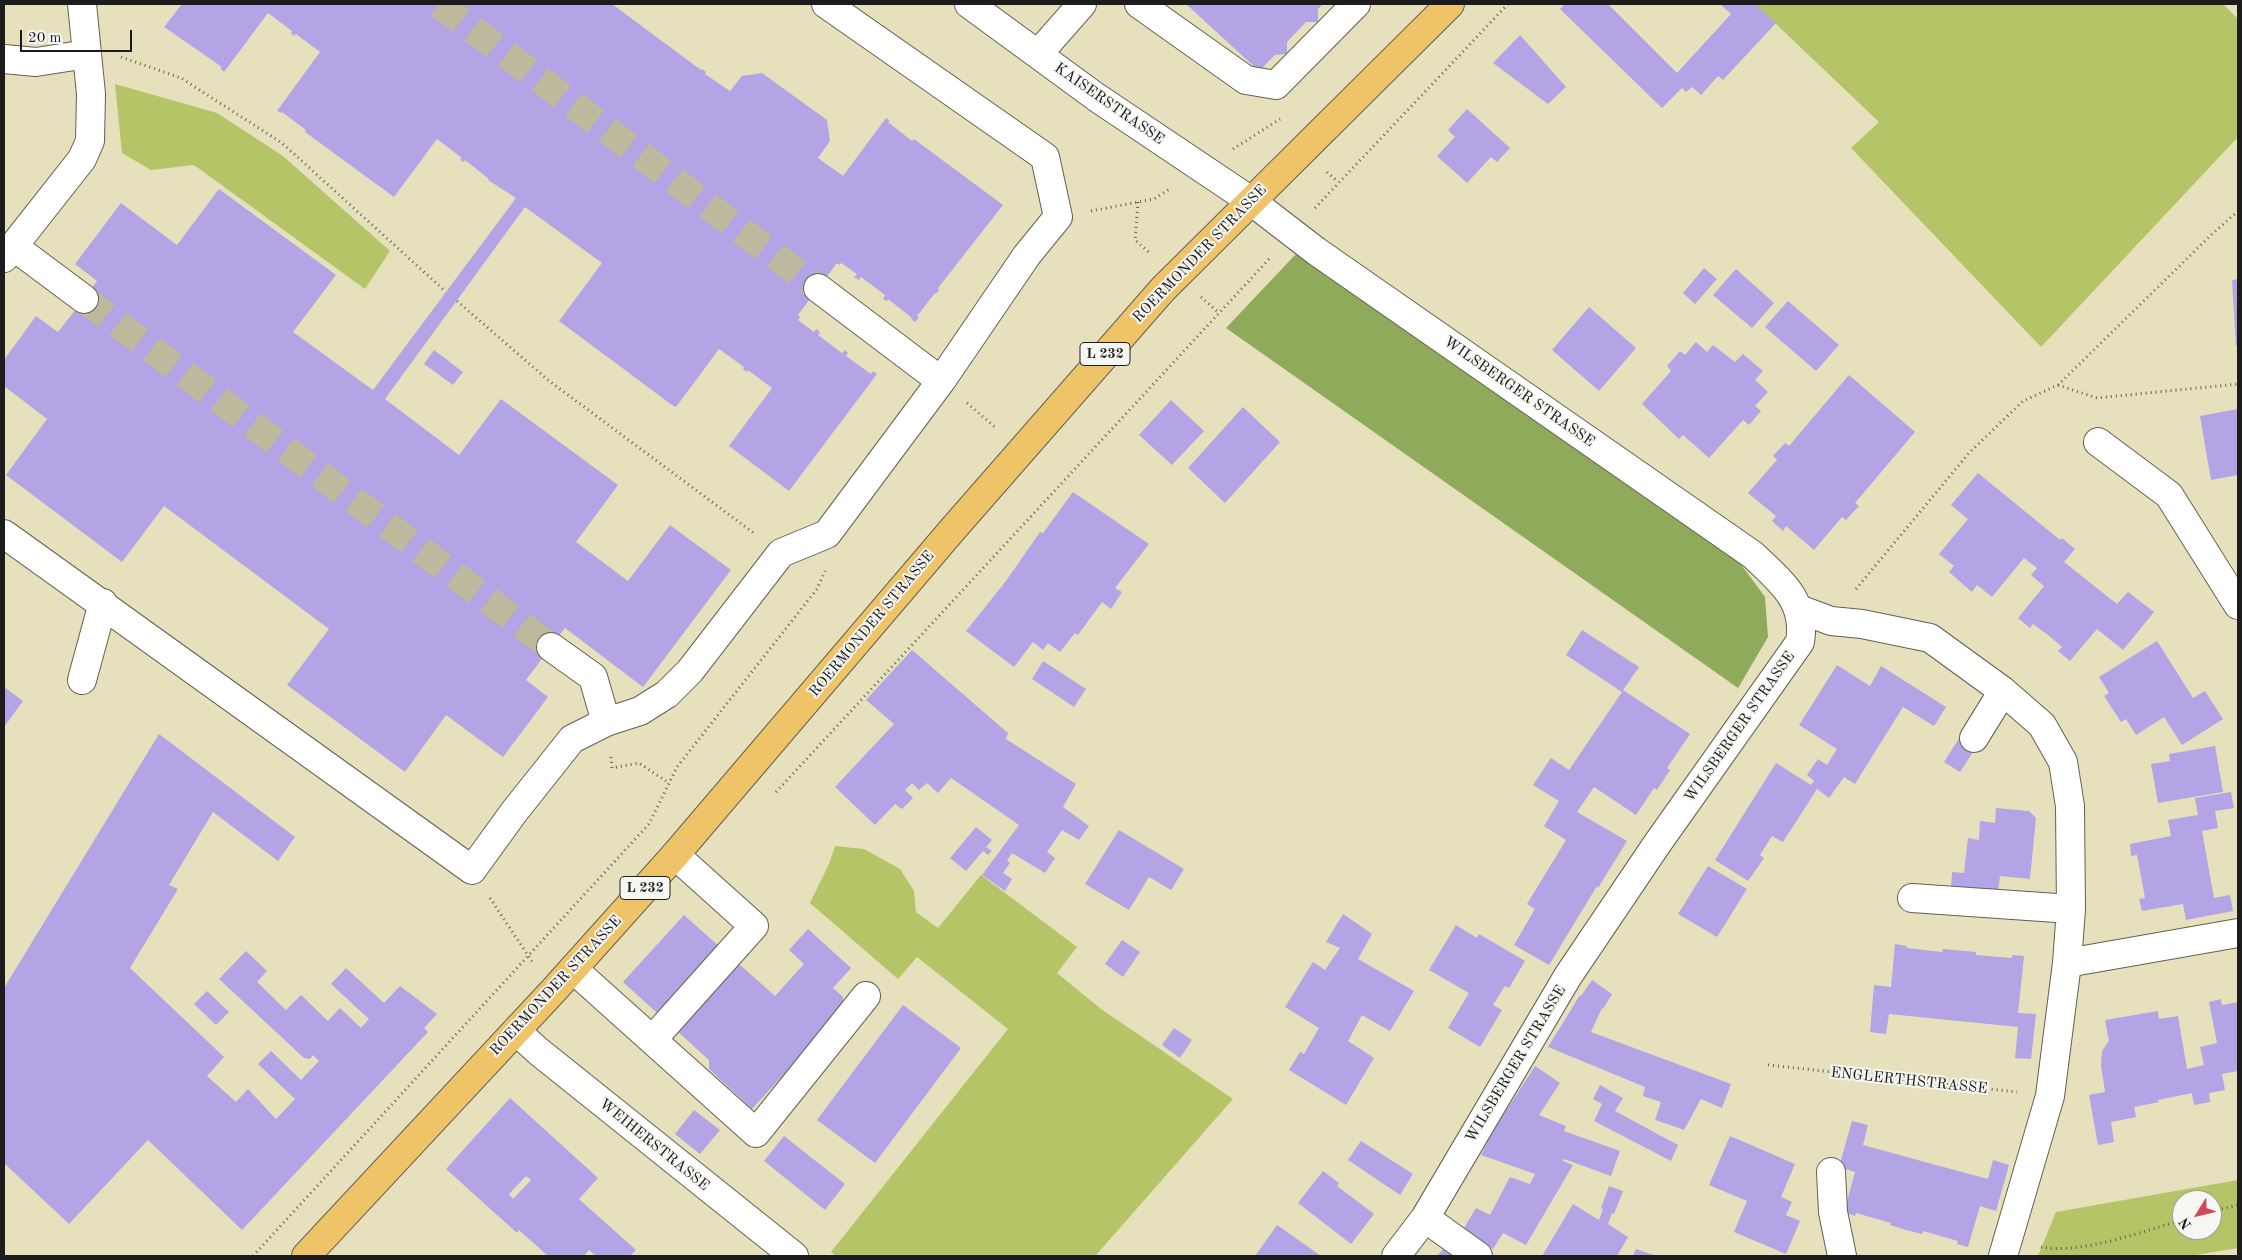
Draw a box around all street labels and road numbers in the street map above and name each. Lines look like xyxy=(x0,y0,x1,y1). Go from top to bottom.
street label: KAISERSTRASSE xyxy=(1050,59,1168,149)
street label: ROERMONDER STRASSE xyxy=(1129,181,1271,327)
street label: WILSBERGER STRASSE xyxy=(1440,333,1598,451)
road number: L 232 xyxy=(1080,342,1130,366)
street label: ROERMONDER STRASSE xyxy=(806,547,938,701)
street label: WILSBERGER STRASSE xyxy=(1681,648,1799,806)
road number: L 232 xyxy=(620,876,670,900)
street label: ROERMONDER STRASSE xyxy=(486,912,626,1060)
street label: WILSBERGER STRASSE xyxy=(1462,982,1570,1146)
street label: ENGLERTHSTRASSE xyxy=(1830,1064,1988,1098)
street label: WEIHERSTRASSE xyxy=(595,1095,713,1195)

